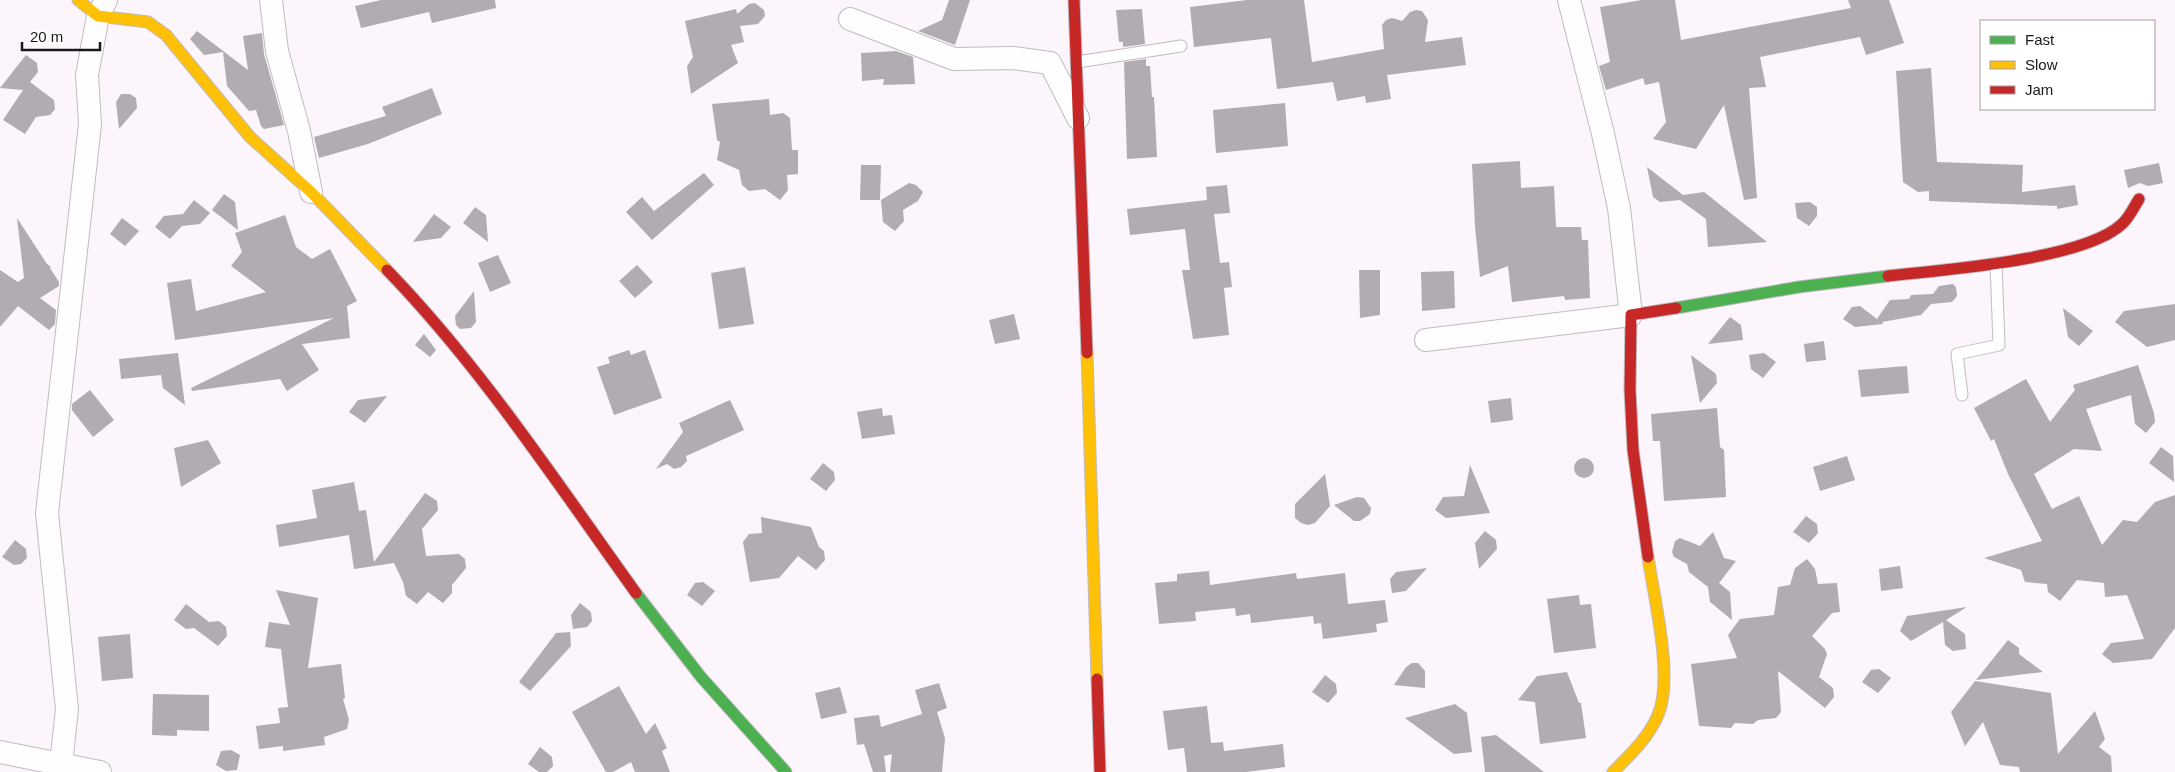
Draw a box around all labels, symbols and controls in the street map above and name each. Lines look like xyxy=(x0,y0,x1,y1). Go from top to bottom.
scale bar xyxy=(22,20,100,52)
legend xyxy=(1980,20,2155,110)
text: 20 m xyxy=(30,28,63,45)
text: Fast xyxy=(2025,31,2055,48)
text: Slow xyxy=(2025,56,2058,73)
text: Jam xyxy=(2025,81,2053,98)

